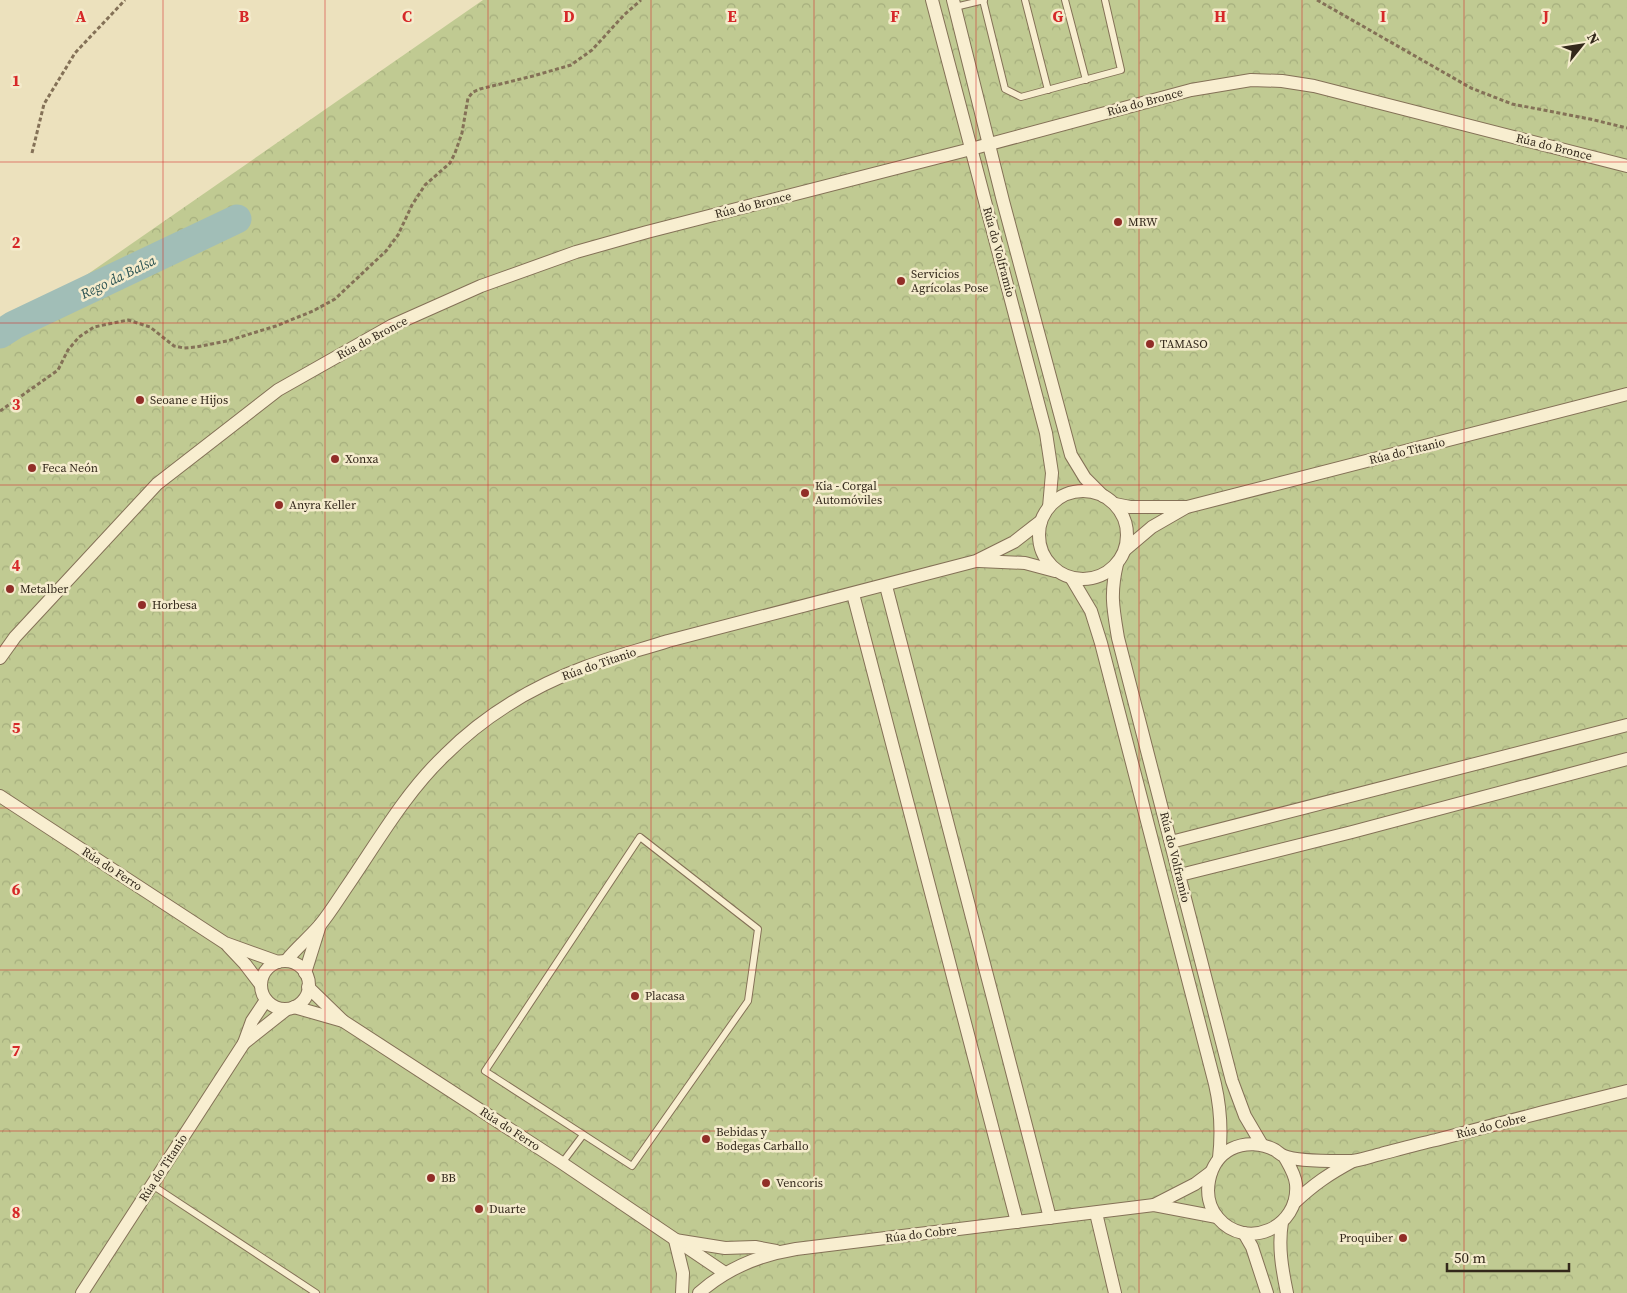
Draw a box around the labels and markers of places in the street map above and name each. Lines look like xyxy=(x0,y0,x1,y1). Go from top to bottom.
place label: MRW xyxy=(1128,214,1158,230)
marker: MRW xyxy=(1112,216,1124,228)
place label: Servicios Agrícolas Pose xyxy=(911,266,988,296)
marker: Servicios Agrícolas Pose xyxy=(895,275,907,287)
place label: TAMASO xyxy=(1160,336,1208,352)
marker: TAMASO xyxy=(1144,338,1156,350)
place label: Seoane e Hijos xyxy=(150,392,228,408)
marker: Seoane e Hijos xyxy=(134,394,146,406)
place label: Xonxa xyxy=(345,451,379,467)
marker: Xonxa xyxy=(329,453,341,465)
place label: Feca Neón xyxy=(42,460,98,476)
marker: Feca Neón xyxy=(26,462,38,474)
place label: Kia - Corgal Automóviles xyxy=(815,478,882,508)
marker: Kia - Corgal Automóviles xyxy=(799,487,811,499)
place label: Anyra Keller xyxy=(289,497,356,513)
marker: Anyra Keller xyxy=(273,499,285,511)
place label: Metalber xyxy=(20,581,68,597)
marker: Metalber xyxy=(4,583,16,595)
place label: Horbesa xyxy=(152,597,198,613)
marker: Horbesa xyxy=(136,599,148,611)
place label: Placasa xyxy=(645,988,686,1004)
marker: Placasa xyxy=(629,990,641,1002)
place label: Bebidas y Bodegas Carballo xyxy=(716,1124,809,1154)
marker: Bebidas y Bodegas Carballo xyxy=(700,1133,712,1145)
place label: BB xyxy=(441,1170,456,1186)
marker: BB xyxy=(425,1172,437,1184)
place label: Vencoris xyxy=(776,1175,823,1191)
marker: Vencoris xyxy=(760,1177,772,1189)
place label: Duarte xyxy=(489,1201,526,1217)
marker: Duarte xyxy=(473,1203,485,1215)
place label: Proquiber xyxy=(1339,1230,1393,1246)
marker: Proquiber xyxy=(1397,1232,1409,1244)

